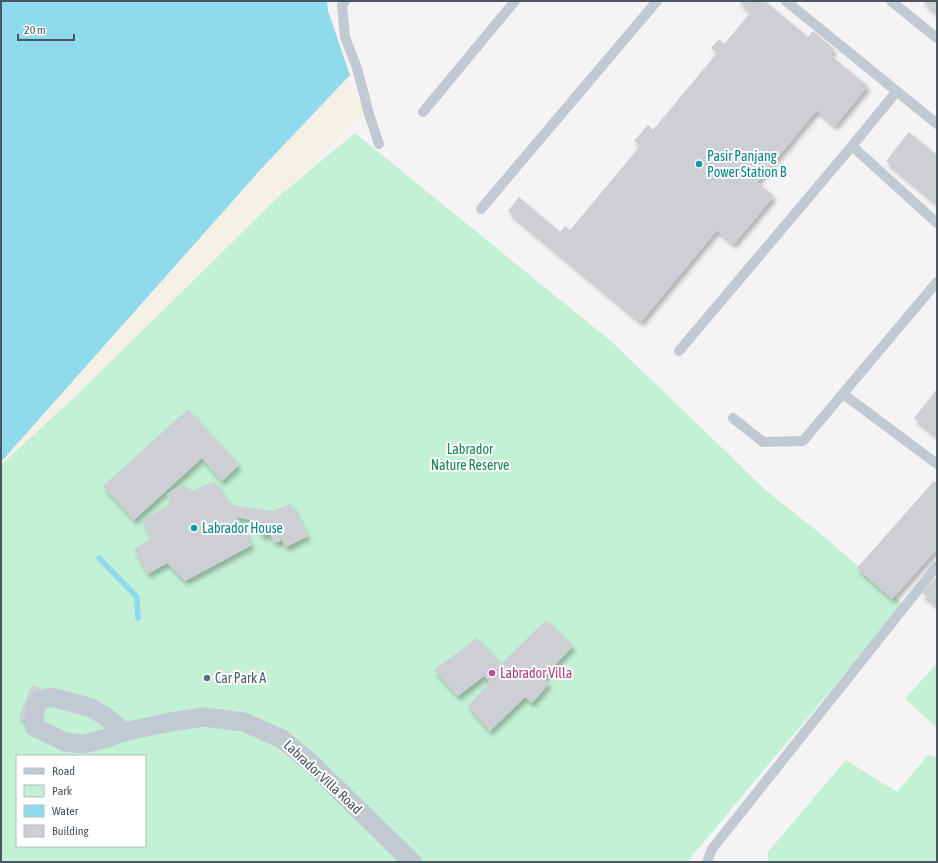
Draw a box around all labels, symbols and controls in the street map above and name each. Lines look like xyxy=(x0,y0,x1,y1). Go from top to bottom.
scale bar xyxy=(18,16,74,42)
text: 20 m xyxy=(24,23,46,37)
place label: Pasir Panjang Power Station B xyxy=(707,148,787,180)
marker: Pasir Panjang Power Station B xyxy=(694,159,704,169)
park label: Labrador Nature Reserve xyxy=(431,441,509,473)
place label: Labrador House xyxy=(202,520,283,536)
marker: Labrador House xyxy=(189,523,199,533)
place label: Labrador Villa xyxy=(500,665,572,681)
marker: Labrador Villa xyxy=(487,668,497,678)
place label: Car Park A xyxy=(215,670,266,686)
marker: Car Park A xyxy=(202,673,212,683)
street label: Labrador Villa Road xyxy=(281,737,365,817)
legend xyxy=(16,755,146,847)
text: Road xyxy=(52,764,75,778)
text: Park xyxy=(52,784,73,798)
text: Water xyxy=(52,804,79,818)
text: Building xyxy=(52,824,90,838)

